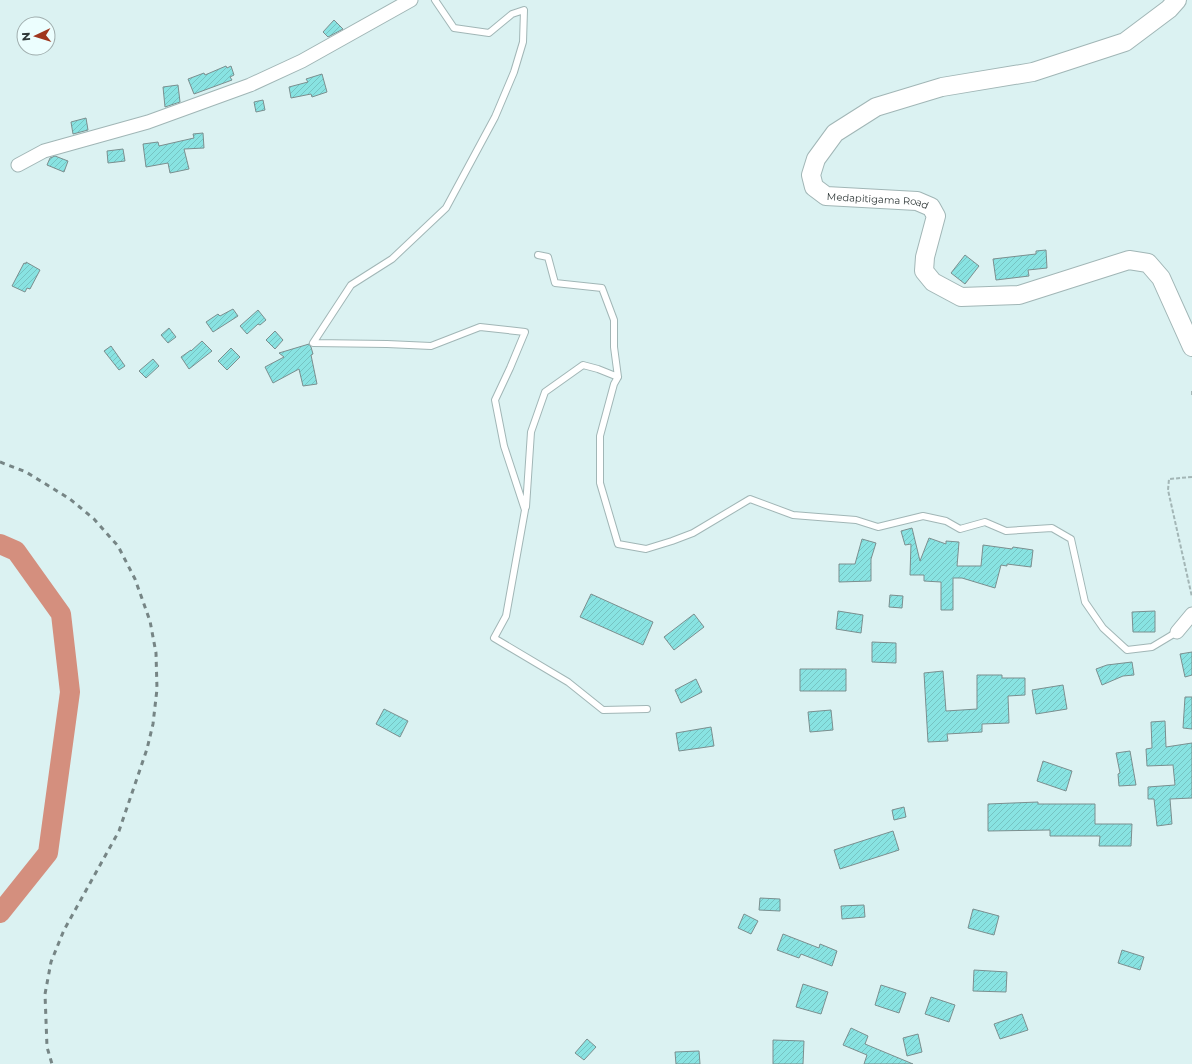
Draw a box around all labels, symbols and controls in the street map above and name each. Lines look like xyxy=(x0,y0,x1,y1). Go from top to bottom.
north arrow xyxy=(16,16,56,56)
text: N xyxy=(19,32,33,42)
street label: Medapitigama Road xyxy=(826,190,931,212)

